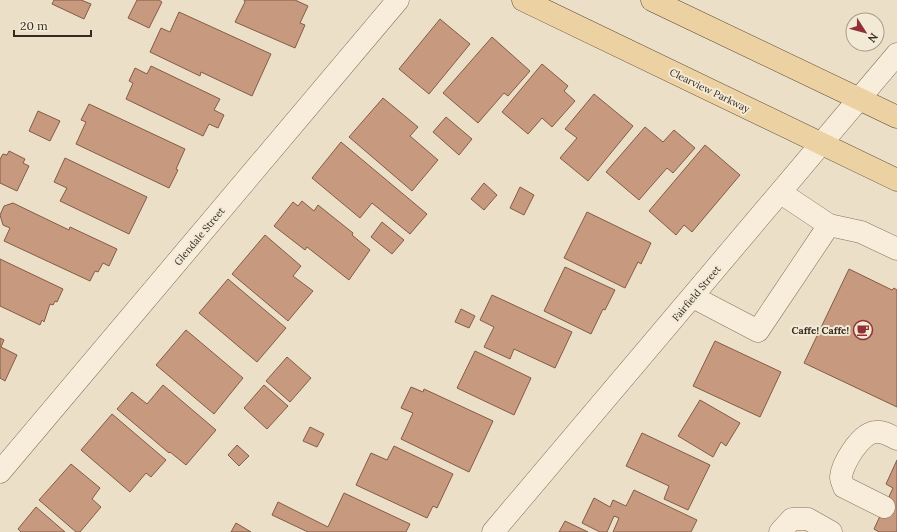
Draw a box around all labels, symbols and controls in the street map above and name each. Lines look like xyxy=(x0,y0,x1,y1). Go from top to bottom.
scale bar xyxy=(14,12,91,38)
north arrow xyxy=(845,12,885,52)
text: 20 m xyxy=(20,18,48,33)
text: N xyxy=(865,30,881,46)
street label: Clearview Parkway xyxy=(668,65,753,116)
street label: Glendale Street xyxy=(171,204,228,268)
street label: Fairfield Street xyxy=(669,263,724,324)
cafe icon: Caffe! Caffe! xyxy=(852,319,874,341)
place label: Caffe! Caffe! xyxy=(792,324,849,337)

